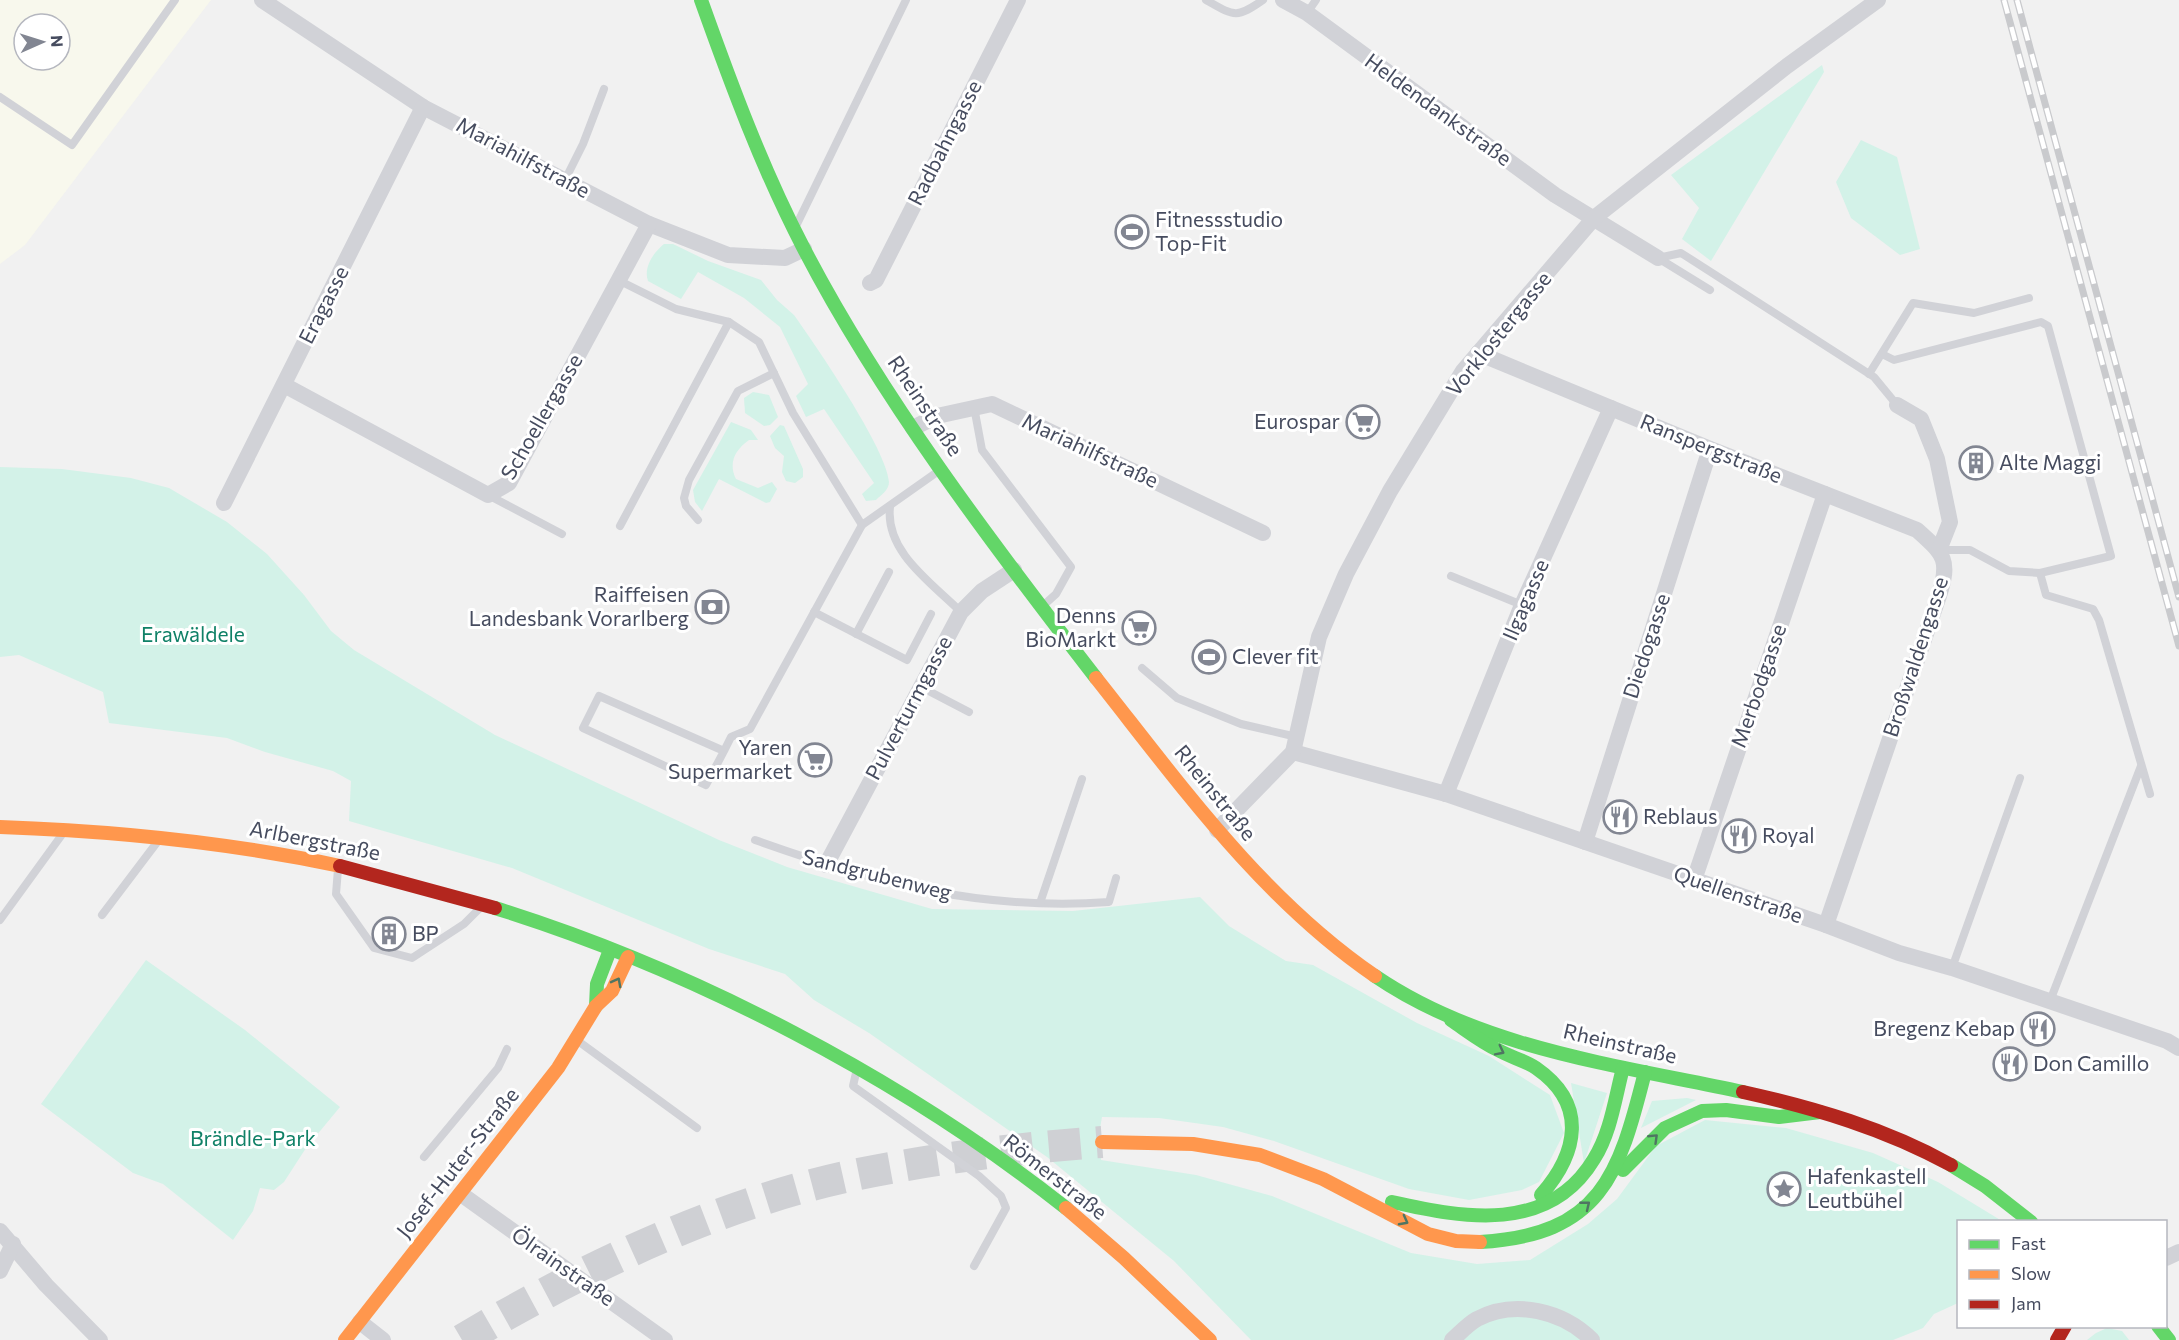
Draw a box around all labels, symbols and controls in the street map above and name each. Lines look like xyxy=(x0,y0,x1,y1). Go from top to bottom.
north arrow xyxy=(12,12,72,72)
text: N xyxy=(48,35,67,48)
street label: Heldendankstraße xyxy=(1361,47,1517,170)
street label: Radbahngasse xyxy=(901,76,986,209)
street label: Mariahilfstraße xyxy=(453,111,595,202)
place label: Fitnessstudio Top-Fit xyxy=(1155,206,1283,255)
sports icon: Fitnessstudio Top-Fit xyxy=(1114,214,1150,250)
street label: Eragasse xyxy=(292,261,353,347)
street label: Vorklostergasse xyxy=(1440,266,1556,400)
street label: Schoellergasse xyxy=(495,349,587,484)
street label: Rheinstraße xyxy=(884,350,969,460)
supermarket icon: Eurospar xyxy=(1345,404,1381,440)
street label: Mariahilfstraße xyxy=(1019,407,1163,492)
place label: Eurospar xyxy=(1254,408,1340,433)
street label: Ranspergstraße xyxy=(1637,408,1786,487)
building icon: Alte Maggi xyxy=(1958,445,1994,481)
place label: Alte Maggi xyxy=(1999,449,2101,474)
street label: Ilgagasse xyxy=(1496,555,1553,644)
street label: Broßwaldengasse xyxy=(1877,573,1952,740)
place label: Raiffeisen Landesbank Vorarlberg xyxy=(469,581,689,630)
bank icon: Raiffeisen Landesbank Vorarlberg xyxy=(694,589,730,625)
street label: Diedogasse xyxy=(1617,590,1674,701)
place label: Denns BioMarkt xyxy=(1025,602,1116,651)
supermarket icon: Denns BioMarkt xyxy=(1121,610,1157,646)
street label: Merbodgasse xyxy=(1725,620,1790,751)
park label: Erawäldele xyxy=(141,621,245,646)
street label: Pulverturmgasse xyxy=(859,631,956,784)
sports icon: Clever fit xyxy=(1191,639,1227,675)
place label: Clever fit xyxy=(1232,643,1319,668)
place label: Yaren Supermarket xyxy=(668,734,792,783)
street label: Rheinstraße xyxy=(1170,739,1262,845)
supermarket icon: Yaren Supermarket xyxy=(797,742,833,778)
restaurant icon: Reblaus xyxy=(1602,799,1638,835)
place label: Reblaus xyxy=(1643,803,1717,828)
street label: Arlbergstraße xyxy=(248,815,383,864)
restaurant icon: Royal xyxy=(1721,818,1757,854)
place label: Royal xyxy=(1762,822,1815,847)
street label: Sandgrubenweg xyxy=(800,843,955,904)
street label: Quellenstraße xyxy=(1671,860,1806,927)
building icon: BP xyxy=(371,916,407,952)
place label: BP xyxy=(412,920,439,945)
one-way arrow xyxy=(610,977,621,988)
restaurant icon: Bregenz Kebap xyxy=(2020,1011,2056,1047)
place label: Bregenz Kebap xyxy=(1873,1015,2015,1040)
street label: Rheinstraße xyxy=(1561,1017,1680,1068)
one-way arrow xyxy=(1494,1044,1504,1055)
restaurant icon: Don Camillo xyxy=(1992,1046,2028,1082)
place label: Don Camillo xyxy=(2033,1050,2149,1075)
street label: Josef-Huter-Straße xyxy=(390,1082,523,1242)
park label: Brändle-Park xyxy=(190,1125,316,1150)
street label: Römerstraße xyxy=(999,1128,1113,1224)
one-way arrow xyxy=(1647,1134,1657,1145)
place label: Hafenkastell Leutbühel xyxy=(1807,1163,1927,1212)
place icon: Hafenkastell Leutbühel xyxy=(1766,1171,1802,1207)
one-way arrow xyxy=(1579,1201,1590,1212)
one-way arrow xyxy=(1398,1214,1409,1225)
legend xyxy=(1957,1220,2167,1328)
street label: Ölrainstraße xyxy=(507,1221,620,1310)
text: Fast xyxy=(2011,1232,2046,1254)
text: Slow xyxy=(2011,1262,2051,1284)
text: Jam xyxy=(2011,1292,2041,1314)

